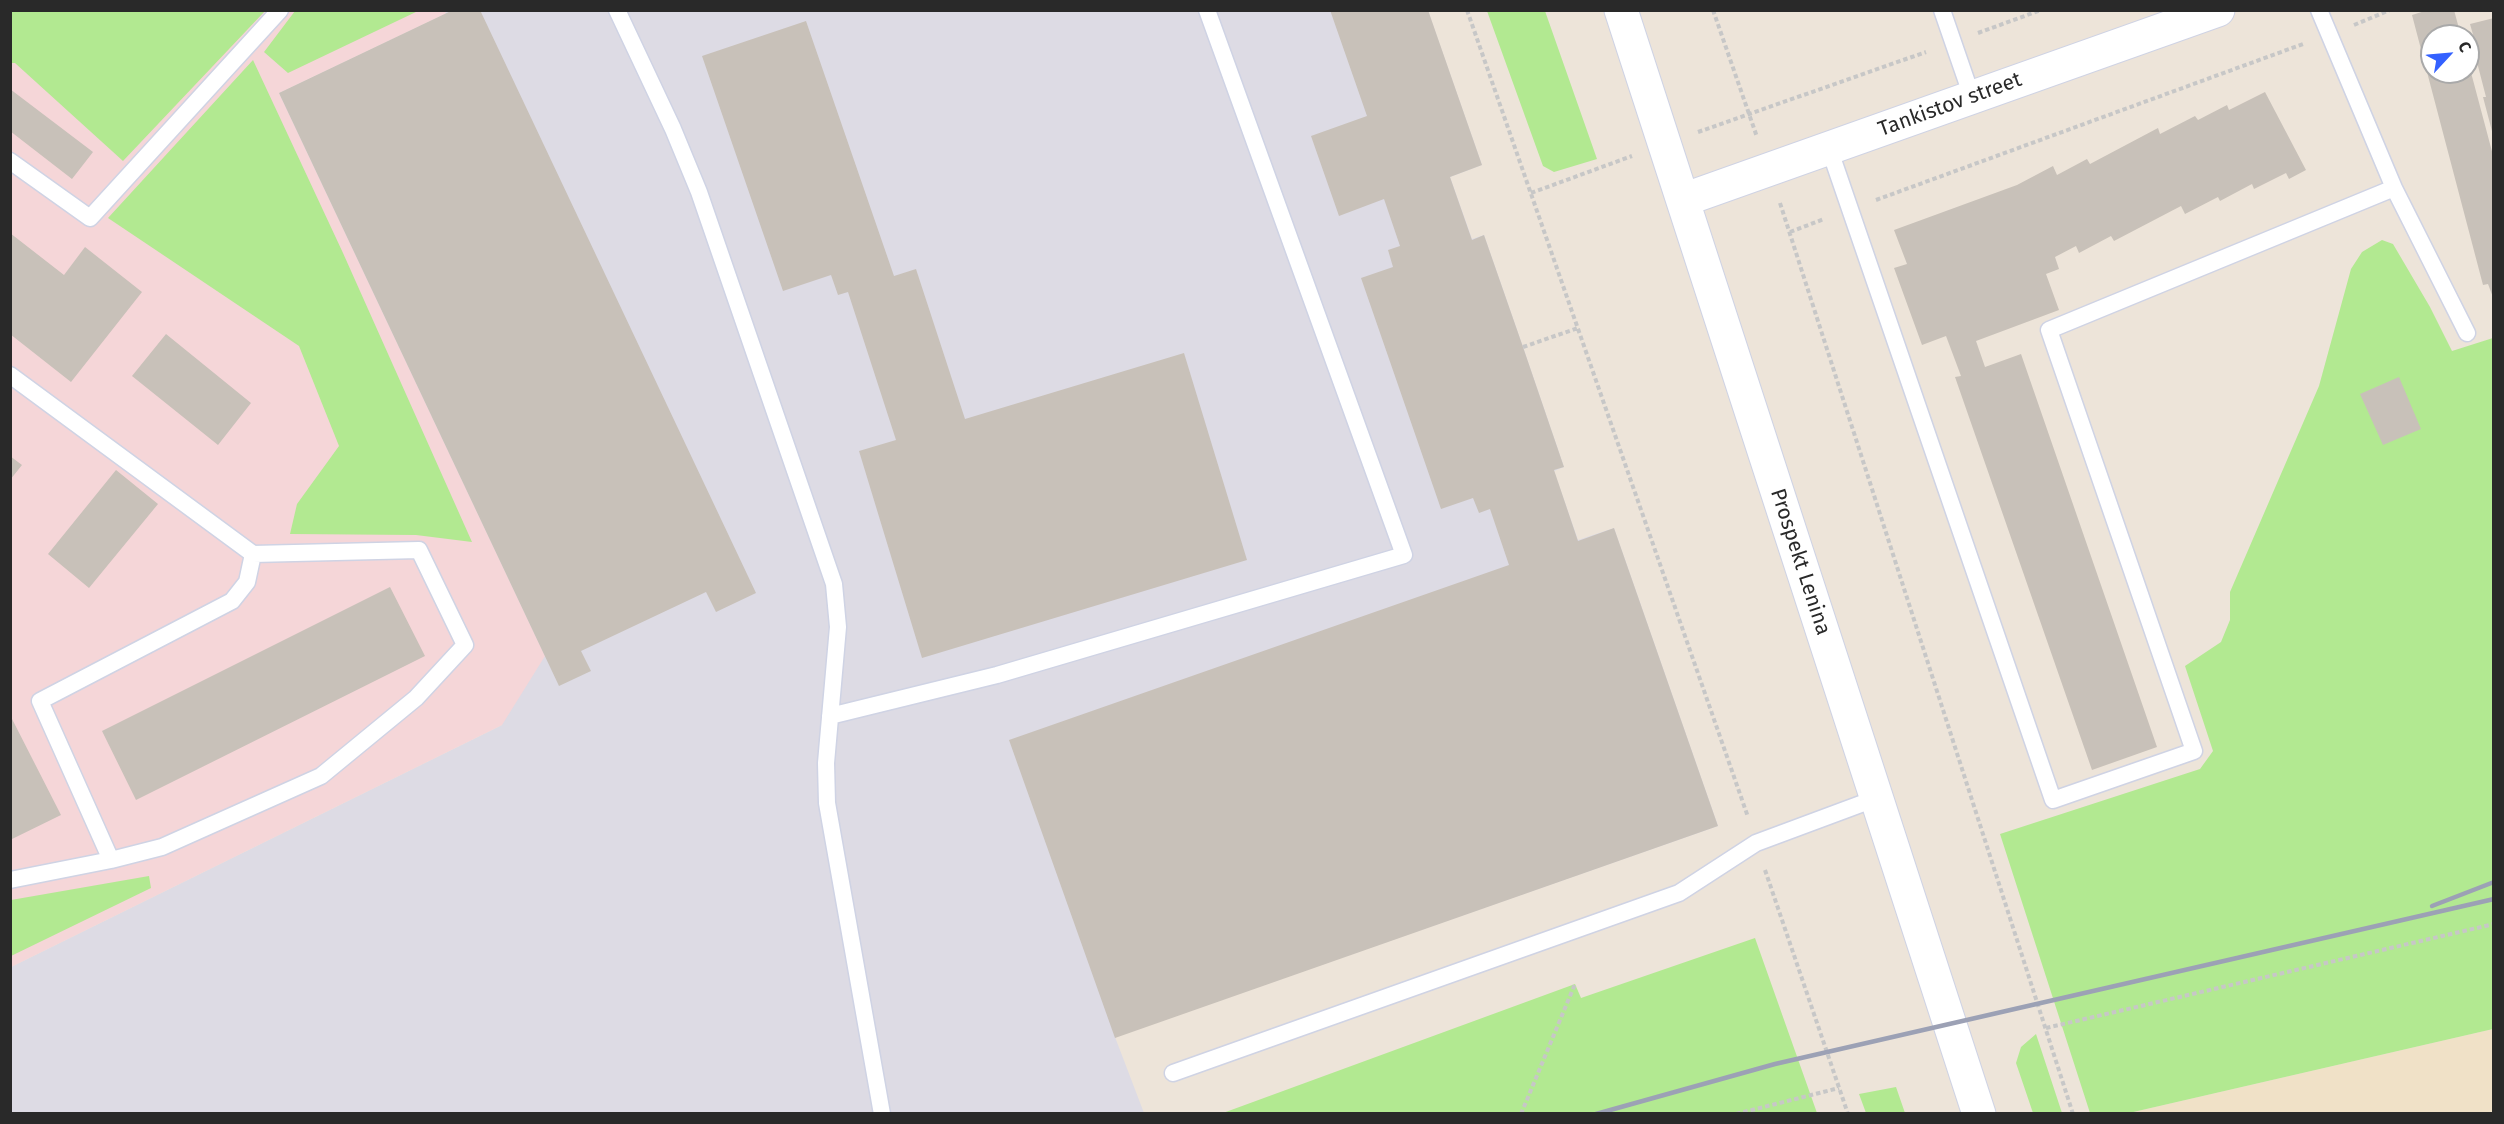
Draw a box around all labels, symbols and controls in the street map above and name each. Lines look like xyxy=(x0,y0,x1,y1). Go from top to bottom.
north arrow xyxy=(2420,24,2480,84)
text: С xyxy=(2454,38,2475,55)
street label: Tankistov street xyxy=(1875,67,2025,143)
street label: Prospekt Lenina xyxy=(1764,486,1836,638)

